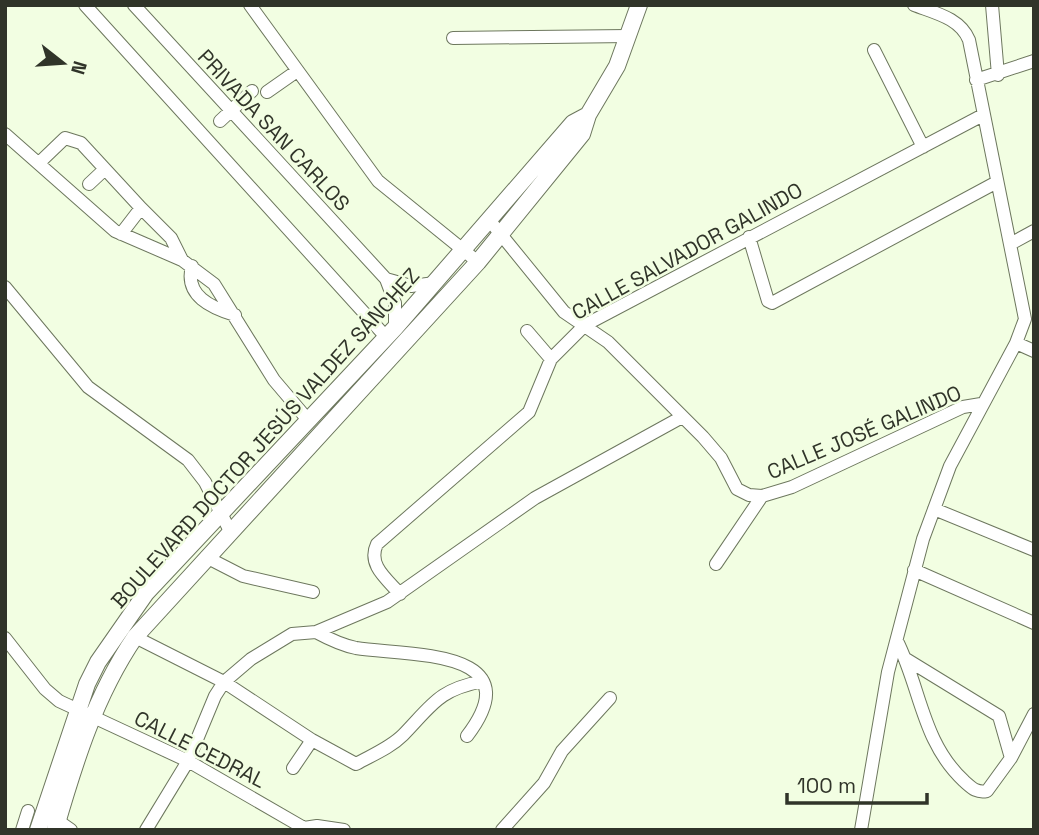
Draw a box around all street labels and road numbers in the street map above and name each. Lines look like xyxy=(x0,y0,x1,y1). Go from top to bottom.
street label: PRIVADA SAN CARLOS xyxy=(192,44,356,216)
street label: CALLE SALVADOR GALINDO xyxy=(567,176,807,326)
street label: BOULEVARD DOCTOR JESÚS VALDEZ SÁNCHEZ xyxy=(105,262,425,614)
street label: CALLE JOSÉ GALINDO xyxy=(763,379,965,485)
street label: CALLE CEDRAL xyxy=(130,704,270,794)

